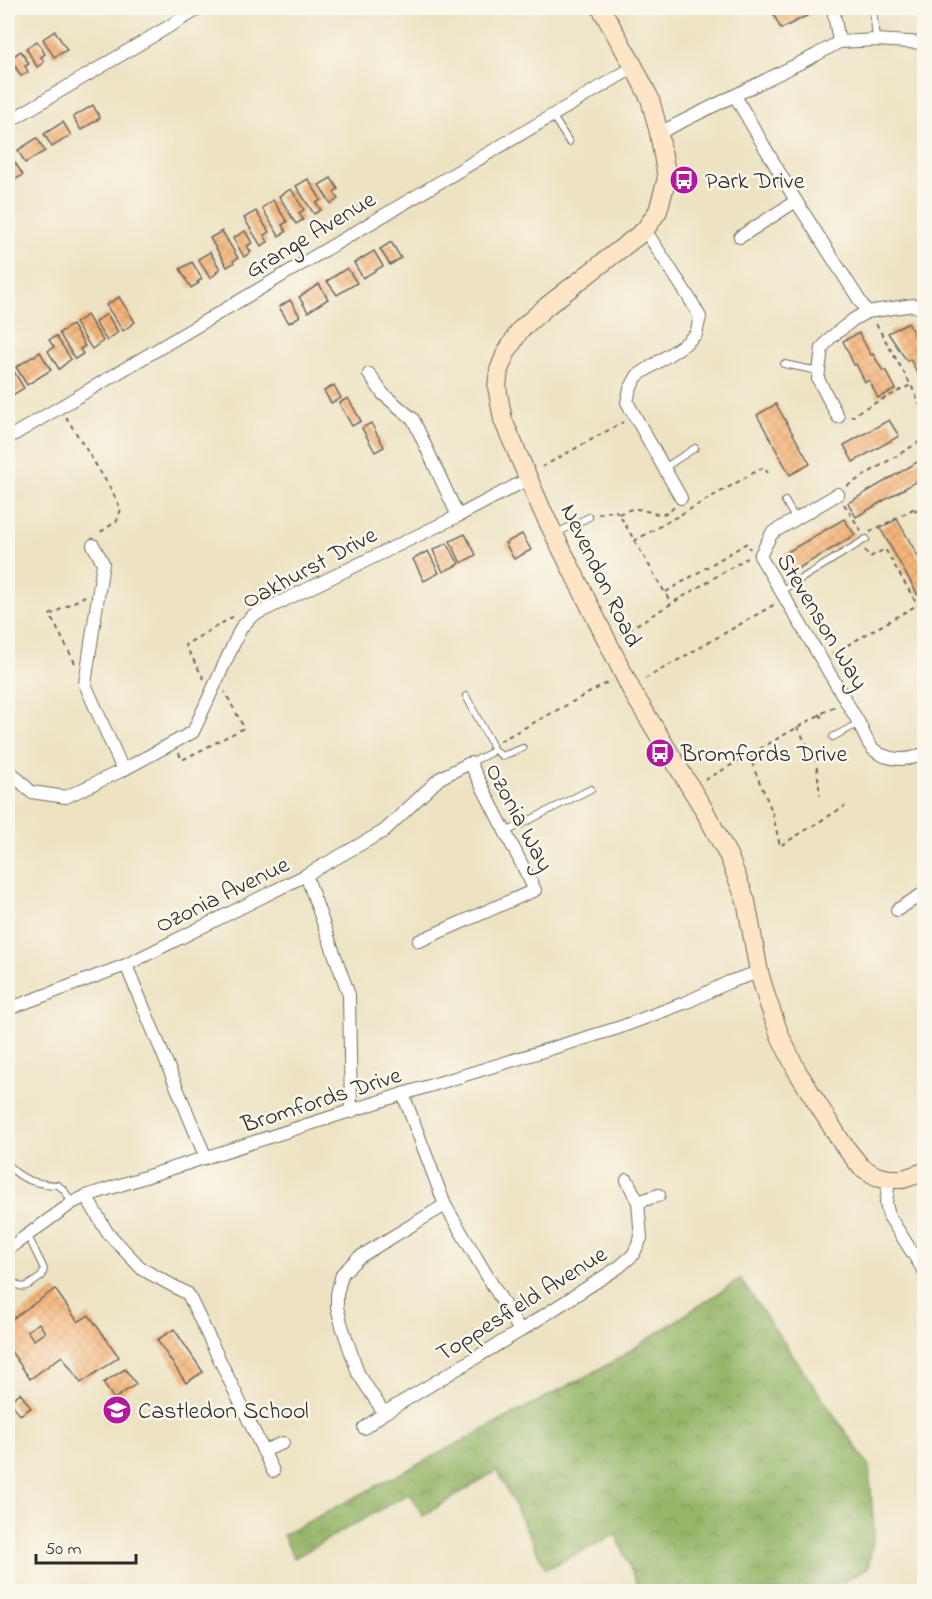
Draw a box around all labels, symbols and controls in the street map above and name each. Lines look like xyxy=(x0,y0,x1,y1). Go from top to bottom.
bus stop icon: Park Drive xyxy=(668,164,700,196)
place label: Park Drive xyxy=(705,165,805,200)
street label: Grange Avenue xyxy=(239,183,383,289)
street label: Nevendon Road xyxy=(550,499,650,654)
street label: Oakhurst Drive xyxy=(237,519,384,619)
street label: Stevenson Way xyxy=(765,547,876,698)
bus stop icon: Bromfords Drive xyxy=(644,737,676,769)
place label: Bromfords Drive xyxy=(680,738,847,773)
street label: Ozonia Way xyxy=(474,758,561,879)
street label: Ozonia Avenue xyxy=(150,849,296,944)
street label: Bromfords Drive xyxy=(236,1059,406,1144)
street label: Toppesfield Avenue xyxy=(430,1238,615,1372)
school or university icon: Castledon School xyxy=(101,1394,133,1426)
place label: Castledon School xyxy=(138,1395,309,1430)
scale bar xyxy=(36,1527,136,1565)
text: 50 m xyxy=(45,1537,82,1563)

